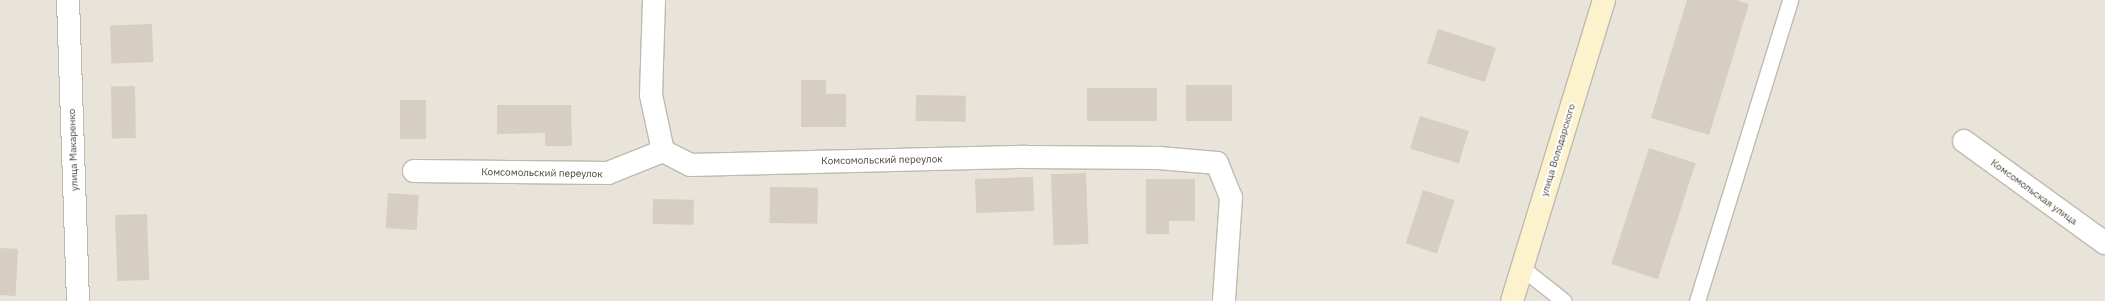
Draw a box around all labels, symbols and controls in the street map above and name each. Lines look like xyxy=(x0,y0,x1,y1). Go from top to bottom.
street label: улица Володарского xyxy=(1538,102,1578,198)
street label: улица Макаренко xyxy=(66,109,80,191)
street label: Комсомольский переулок xyxy=(821,153,943,167)
street label: Комсомольская улица xyxy=(1988,157,2080,227)
street label: Комсомольский переулок xyxy=(481,166,603,180)

